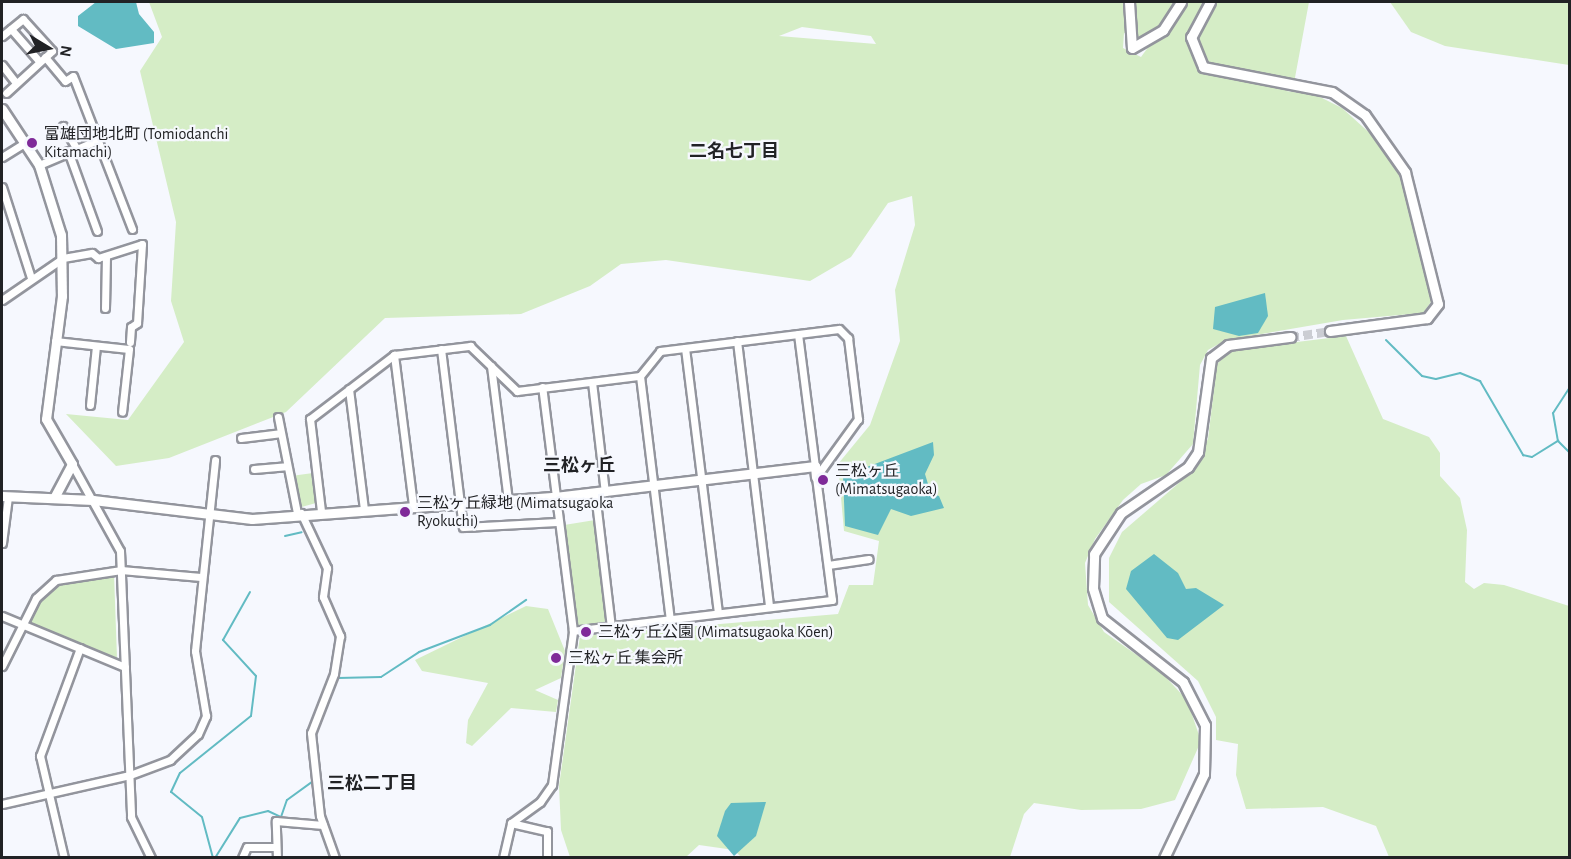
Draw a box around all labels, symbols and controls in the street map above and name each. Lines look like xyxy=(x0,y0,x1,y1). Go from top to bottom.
north arrow xyxy=(18,18,78,78)
text: N xyxy=(57,44,75,58)
place label: 富雄団地北町 (Tomiodanchi Kitamachi) xyxy=(44,124,228,162)
marker: 富雄団地北町 (Tomiodanchi Kitamachi) xyxy=(25,136,39,150)
district label: 二名七丁目 xyxy=(689,141,779,163)
district label: 三松ヶ丘 xyxy=(543,455,615,477)
place label: 三松ヶ丘 (Mimatsugaoka) xyxy=(835,461,938,499)
marker: 三松ヶ丘 (Mimatsugaoka) xyxy=(816,473,830,487)
place label: 三松ヶ丘緑地 (Mimatsugaoka Ryokuchi) xyxy=(417,493,613,531)
marker: 三松ヶ丘緑地 (Mimatsugaoka Ryokuchi) xyxy=(398,505,412,519)
place label: 三松ヶ丘公園 (Mimatsugaoka Kōen) xyxy=(598,622,834,642)
marker: 三松ヶ丘公園 (Mimatsugaoka Kōen) xyxy=(579,625,593,639)
place label: 三松ヶ丘 集会所 xyxy=(568,648,683,668)
marker: 三松ヶ丘 集会所 xyxy=(549,651,563,665)
district label: 三松二丁目 xyxy=(327,773,417,795)

